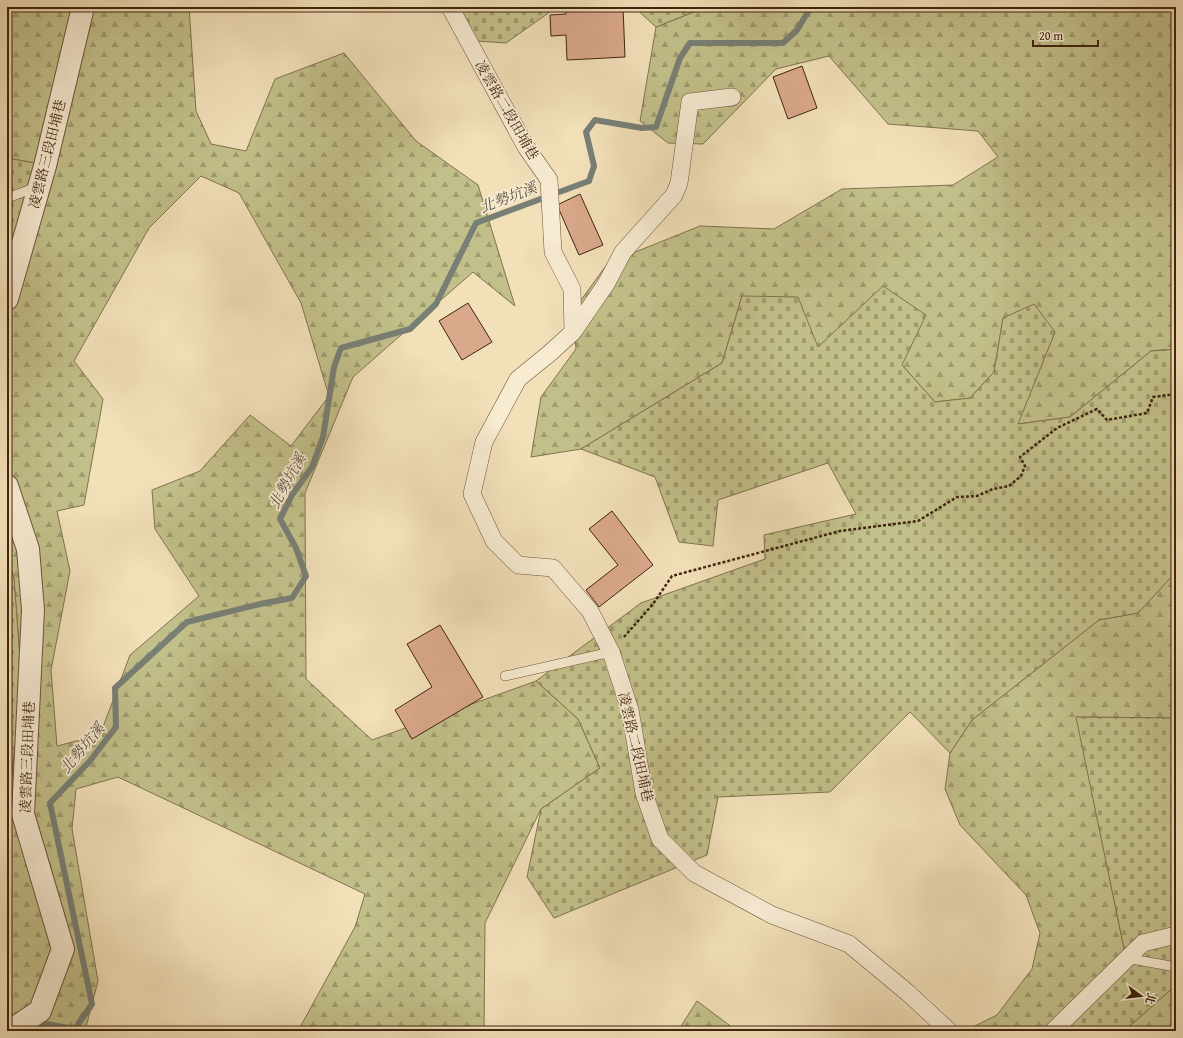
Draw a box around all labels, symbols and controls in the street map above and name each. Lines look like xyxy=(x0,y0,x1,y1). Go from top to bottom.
scale bar xyxy=(1033,22,1098,48)
text: 20 m xyxy=(1039,27,1063,44)
street label: 凌雲路二段田埔巷 xyxy=(470,57,544,163)
street label: 凌雲路三段田埔巷 xyxy=(24,97,70,211)
water label: 北勢坑溪 xyxy=(476,176,542,218)
water label: 北勢坑溪 xyxy=(263,448,312,512)
street label: 凌雲路二段田埔巷 xyxy=(614,690,658,804)
street label: 凌雲路三段田埔巷 xyxy=(15,701,39,813)
water label: 北勢坑溪 xyxy=(55,717,111,778)
north arrow xyxy=(1121,976,1161,1016)
text: 北 xyxy=(1142,991,1160,1006)

